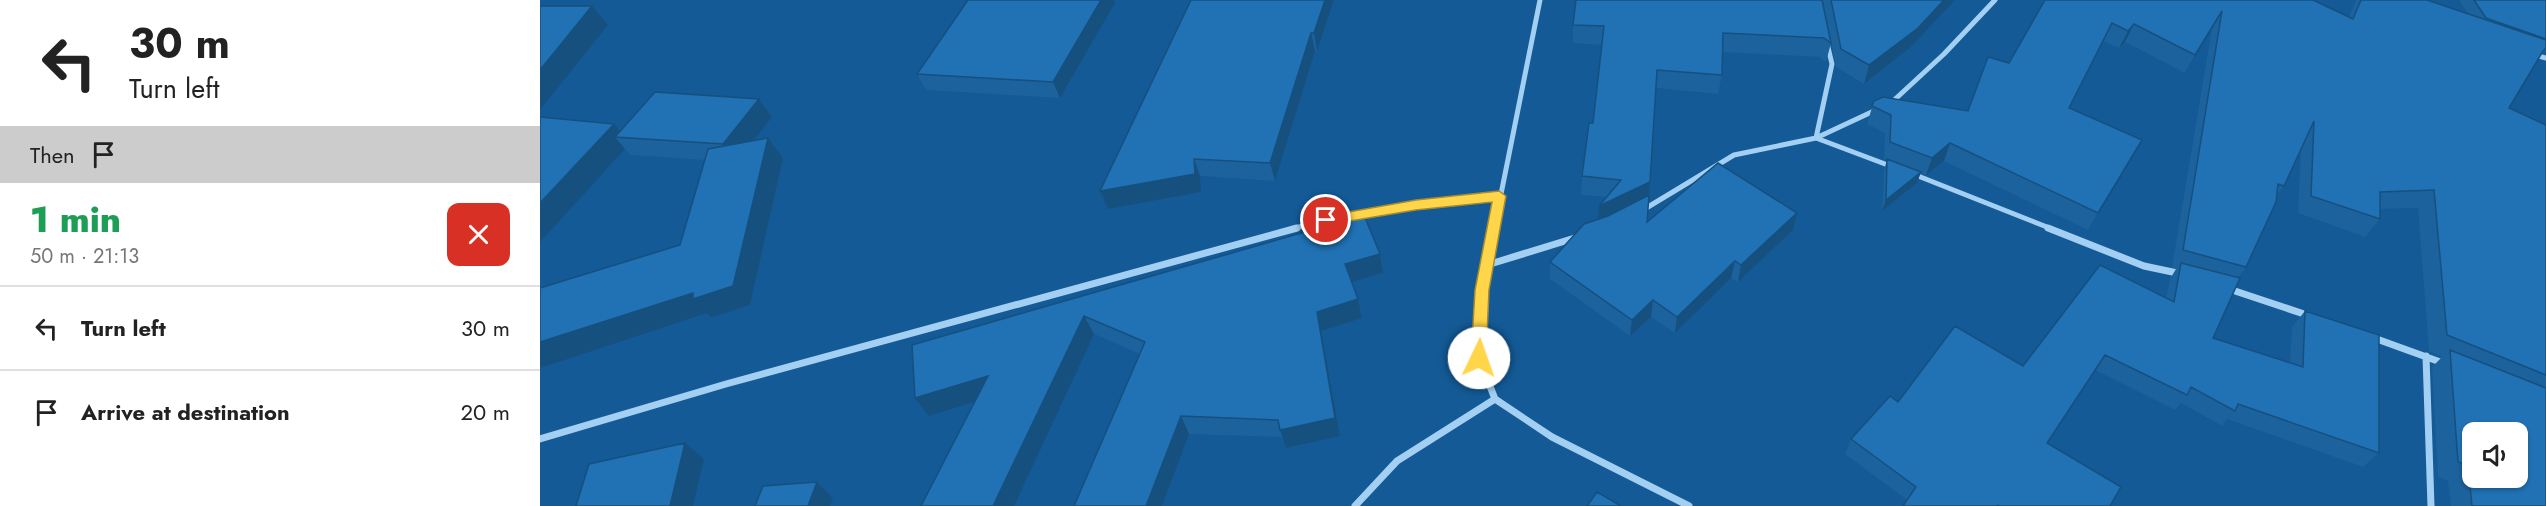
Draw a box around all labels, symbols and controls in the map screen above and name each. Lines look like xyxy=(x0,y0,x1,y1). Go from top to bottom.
text: 30 m xyxy=(129,13,230,74)
icon: left xyxy=(30,24,108,102)
text: Turn left xyxy=(129,69,219,108)
icon: arrive xyxy=(87,138,120,171)
text: Then xyxy=(30,139,75,171)
text: 1 min xyxy=(30,193,121,245)
pin xyxy=(1300,194,1351,245)
button: close xyxy=(447,203,510,266)
icon: arrive xyxy=(1309,203,1342,236)
text: 50 m · 21:13 xyxy=(30,242,139,271)
icon: left xyxy=(30,312,63,345)
text: Turn left xyxy=(81,312,166,344)
text: 30 m xyxy=(461,312,510,344)
position arrow xyxy=(1447,326,1511,390)
icon: arrive xyxy=(30,396,63,429)
text: Arrive at destination xyxy=(81,396,290,428)
text: 20 m xyxy=(461,396,510,428)
map controls xyxy=(2462,422,2528,488)
button: sound xyxy=(2462,422,2528,488)

